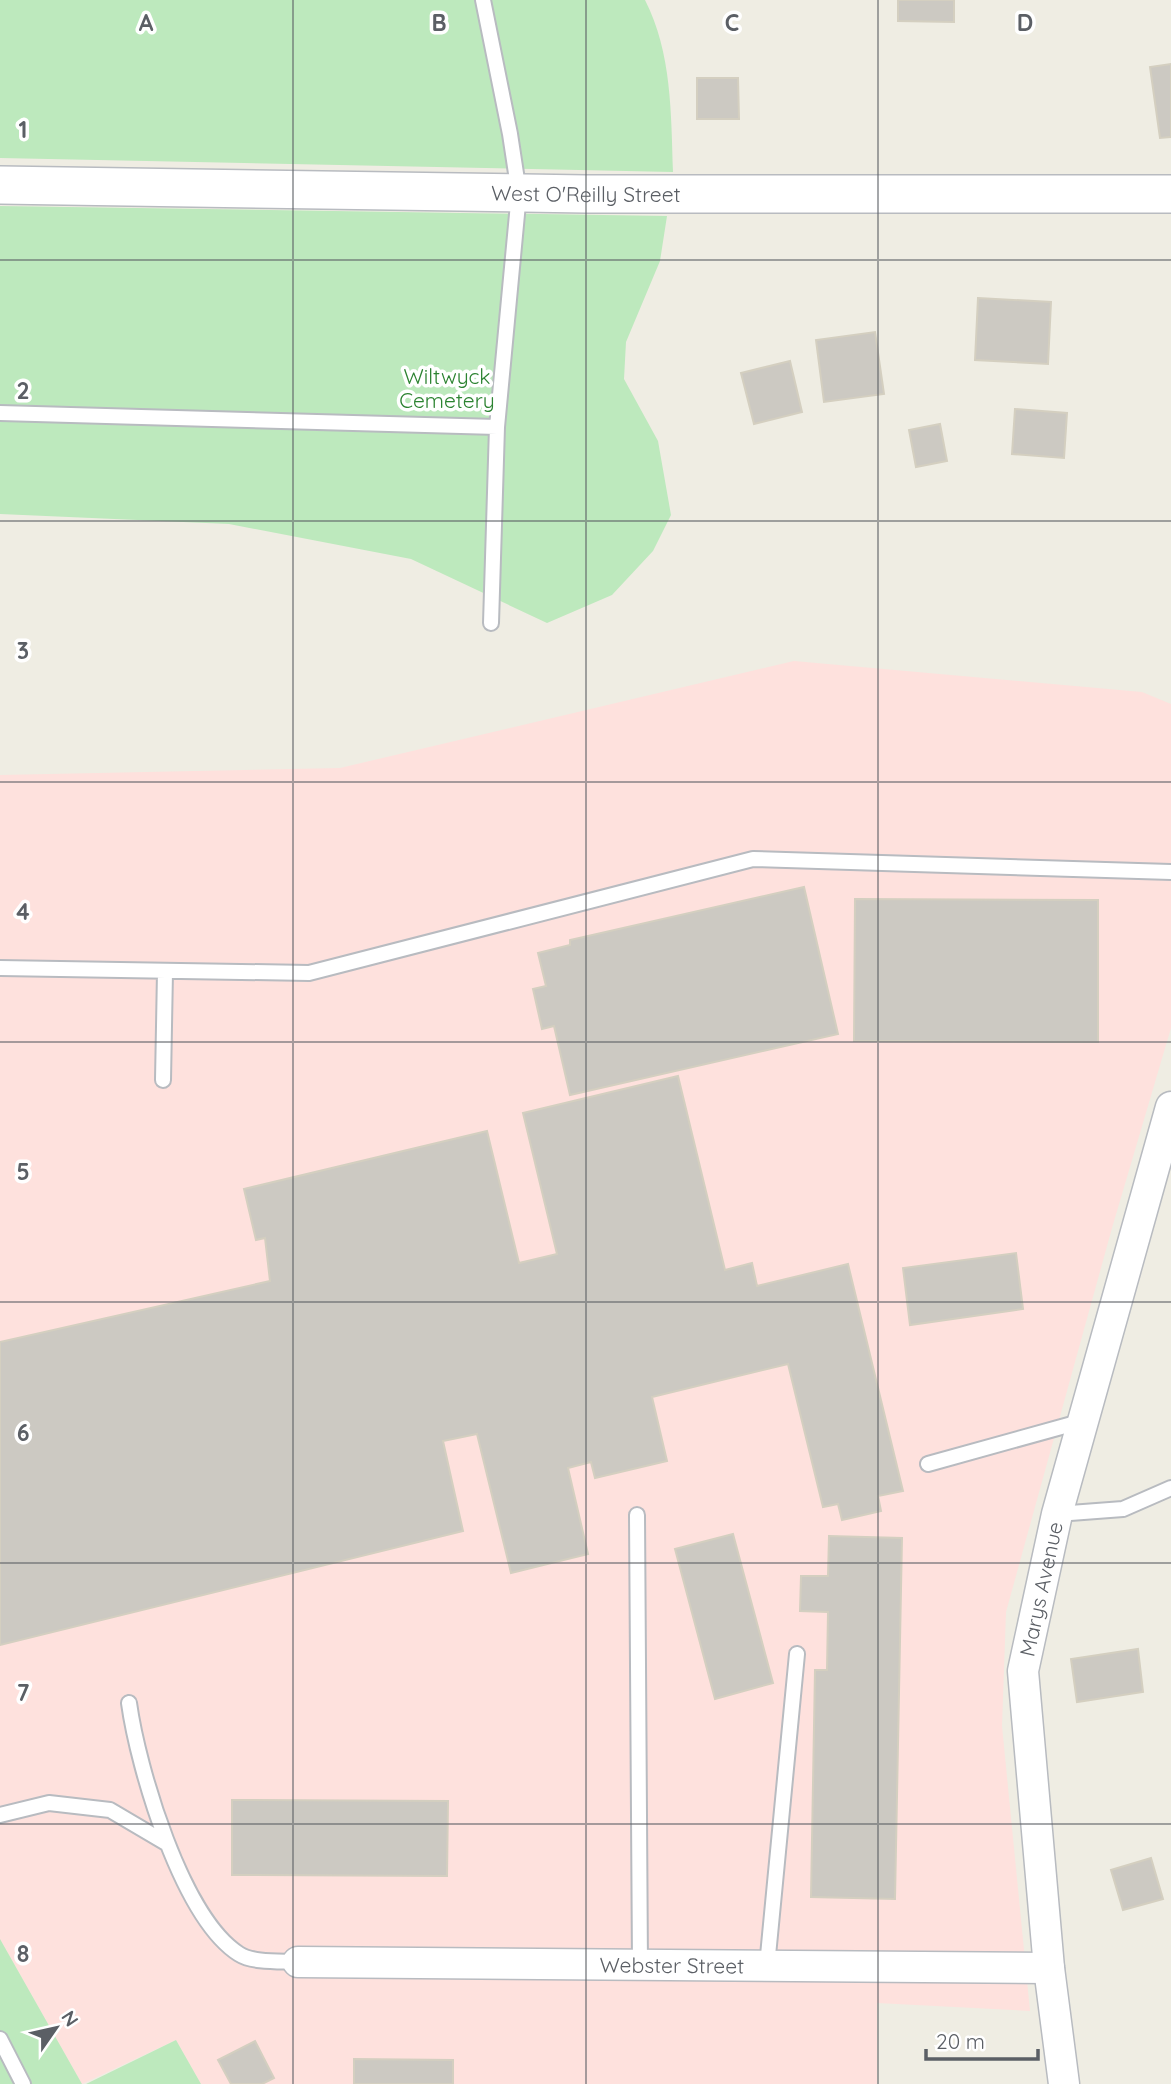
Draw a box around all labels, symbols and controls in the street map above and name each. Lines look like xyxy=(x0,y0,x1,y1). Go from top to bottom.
text: A xyxy=(139,8,154,37)
text: B xyxy=(431,8,447,37)
text: C xyxy=(725,8,739,37)
text: D xyxy=(1017,8,1033,37)
text: 1 xyxy=(19,115,27,144)
street label: West O'Reilly Street xyxy=(491,180,681,207)
park label: Wiltwyck Cemetery xyxy=(399,363,495,413)
text: 2 xyxy=(16,376,30,405)
text: 3 xyxy=(17,636,29,665)
text: 4 xyxy=(16,897,30,926)
text: 5 xyxy=(16,1157,30,1186)
text: 6 xyxy=(17,1418,29,1447)
street label: Marys Avenue xyxy=(1014,1519,1068,1659)
text: 7 xyxy=(17,1678,30,1707)
text: 8 xyxy=(17,1939,29,1968)
street label: Webster Street xyxy=(600,1951,744,1979)
north arrow xyxy=(21,1993,91,2063)
text: N xyxy=(56,2006,84,2031)
scale bar xyxy=(926,2018,1038,2062)
text: 20 m xyxy=(936,2028,985,2054)

